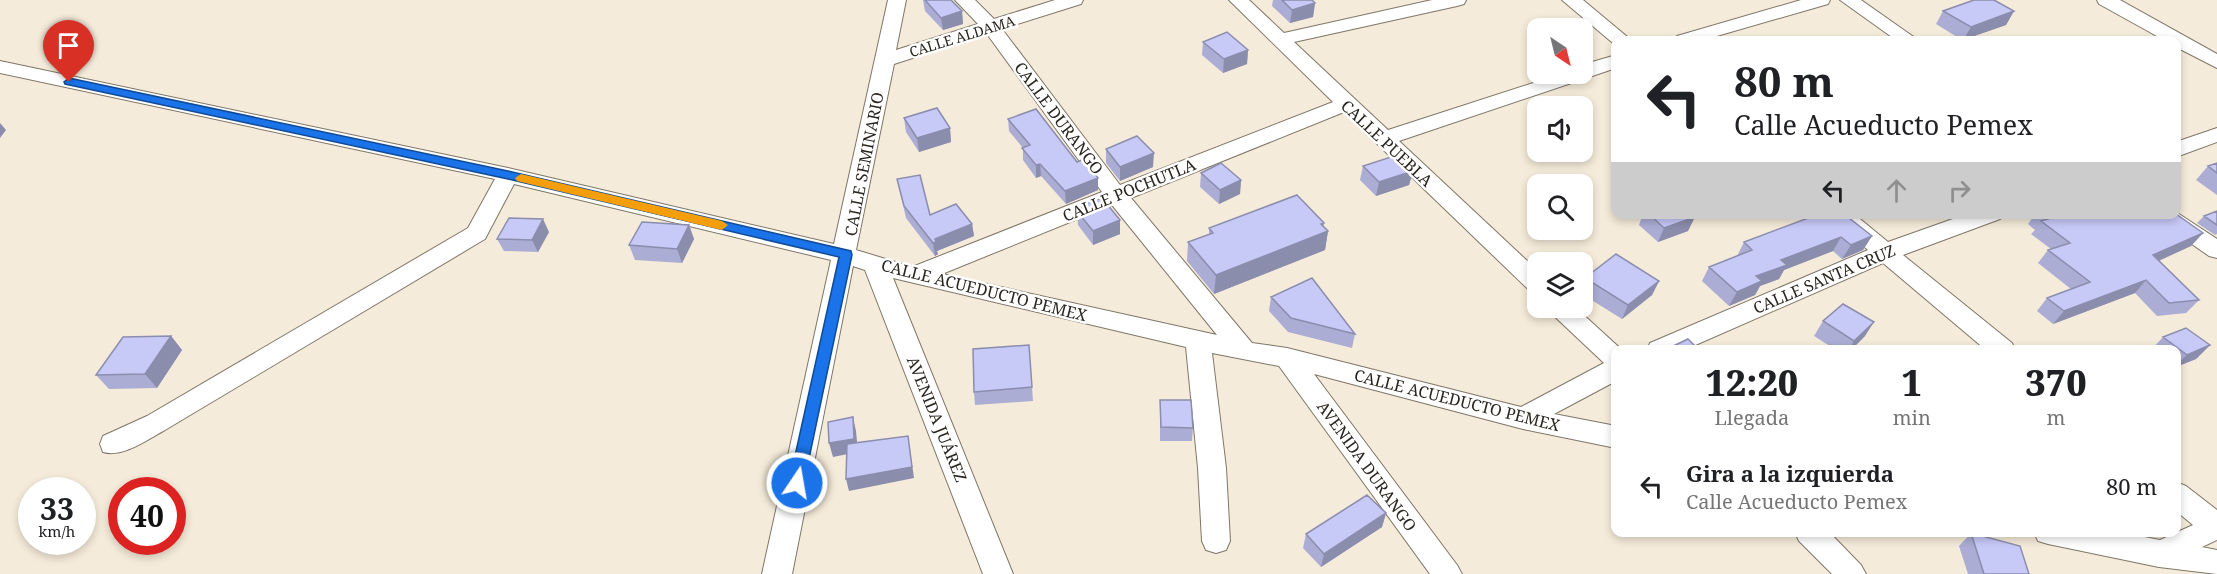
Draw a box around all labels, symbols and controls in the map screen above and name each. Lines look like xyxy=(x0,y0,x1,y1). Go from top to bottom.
street label: CALLE ALDAMA xyxy=(907,11,1017,61)
north arrow xyxy=(1527,18,1593,84)
map controls xyxy=(1527,18,1593,318)
pin xyxy=(43,20,94,82)
icon: arrive xyxy=(52,29,85,62)
text: 80 m xyxy=(1734,52,1834,109)
street label: CALLE DURANGO xyxy=(1009,57,1109,179)
icon: left xyxy=(1635,60,1713,138)
street label: CALLE SEMINARIO xyxy=(839,90,889,238)
street label: CALLE PUEBLA xyxy=(1336,95,1438,192)
button: sound xyxy=(1527,96,1593,162)
text: Calle Acueducto Pemex xyxy=(1734,106,2033,143)
street label: CALLE POCHUTLA xyxy=(1059,153,1199,227)
button: search xyxy=(1527,174,1593,240)
icon: left xyxy=(1817,174,1850,207)
icon: ahead xyxy=(1880,174,1913,207)
icon: right xyxy=(1943,174,1976,207)
street label: CALLE SANTA CRUZ xyxy=(1750,239,1898,319)
button: layers xyxy=(1527,252,1593,318)
street label: CALLE ACUEDUCTO PEMEX xyxy=(879,254,1089,326)
street label: AVENIDA JUÁREZ xyxy=(902,353,972,485)
text: 12:20 xyxy=(1705,358,1798,407)
text: 1 xyxy=(1902,358,1922,407)
text: 370 xyxy=(2025,358,2087,407)
street label: CALLE ACUEDUCTO PEMEX xyxy=(1352,364,1562,436)
street label: AVENIDA DURANGO xyxy=(1312,396,1422,536)
text: Llegada xyxy=(1714,404,1789,431)
text: min xyxy=(1893,404,1931,431)
text: m xyxy=(2047,404,2065,431)
position arrow xyxy=(765,451,829,515)
text: Gira a la izquierda xyxy=(1686,458,1894,488)
icon: left xyxy=(1635,470,1668,503)
text: 80 m xyxy=(2106,471,2157,501)
speed limit sign: 40 xyxy=(108,477,186,555)
text: 33 xyxy=(40,488,74,529)
text: Calle Acueducto Pemex xyxy=(1686,488,1907,515)
text: km/h xyxy=(39,521,75,541)

